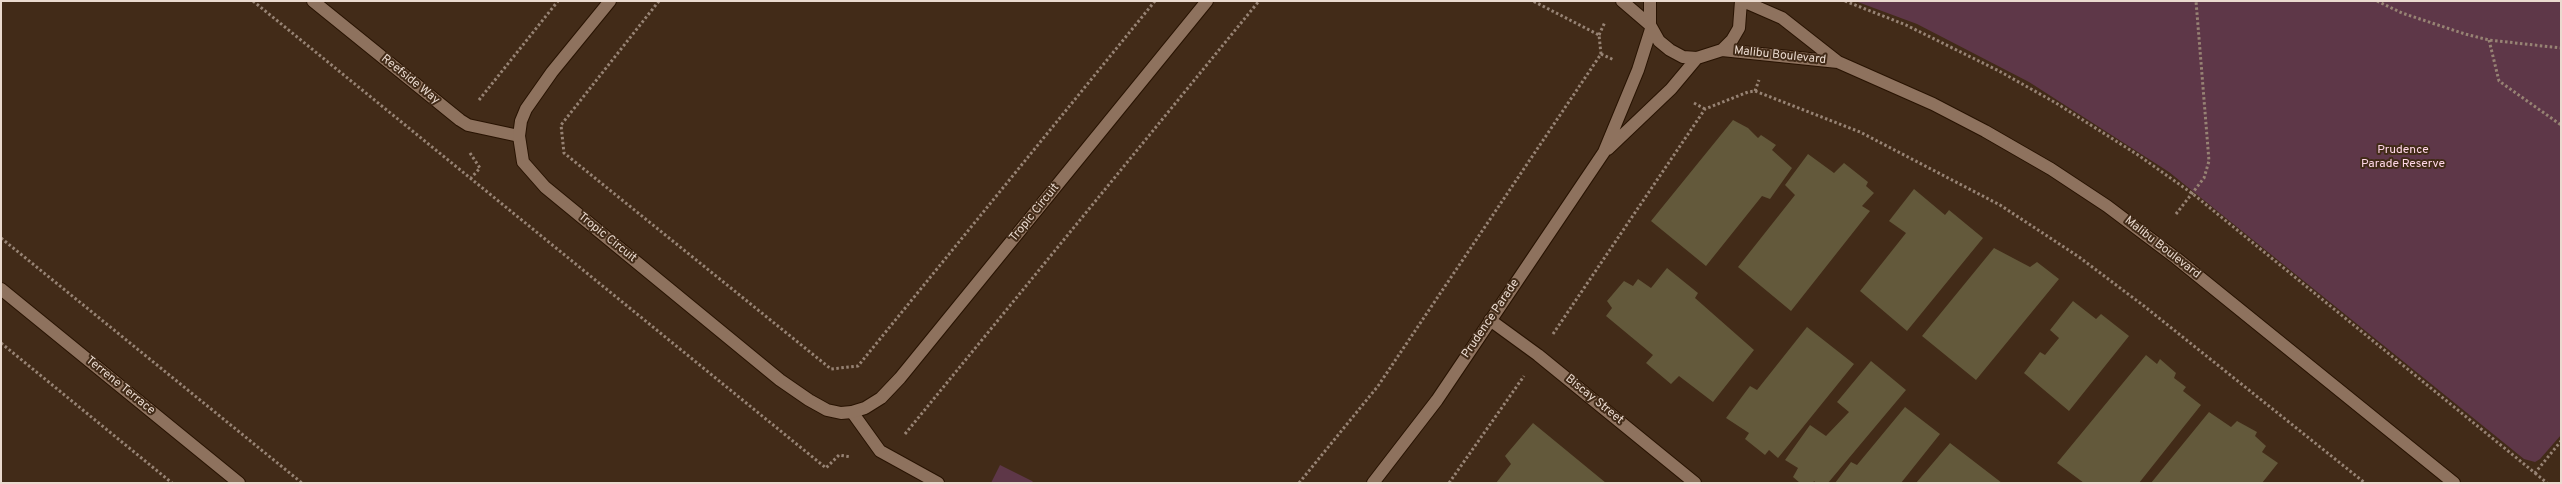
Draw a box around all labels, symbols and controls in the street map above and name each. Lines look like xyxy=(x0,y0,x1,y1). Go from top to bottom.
street label: Malibu Boulevard xyxy=(1733,44,1827,68)
street label: Reefside Way xyxy=(378,52,442,108)
park label: Prudence Parade Reserve xyxy=(2361,144,2445,172)
street label: Tropic Circuit xyxy=(1007,181,1063,245)
street label: Tropic Circuit xyxy=(575,210,639,266)
street label: Malibu Boulevard xyxy=(2121,214,2203,282)
street label: Prudence Parade xyxy=(1459,277,1523,361)
street label: Terrene Terrace xyxy=(83,354,157,418)
street label: Biscay Street xyxy=(1562,372,1626,428)

